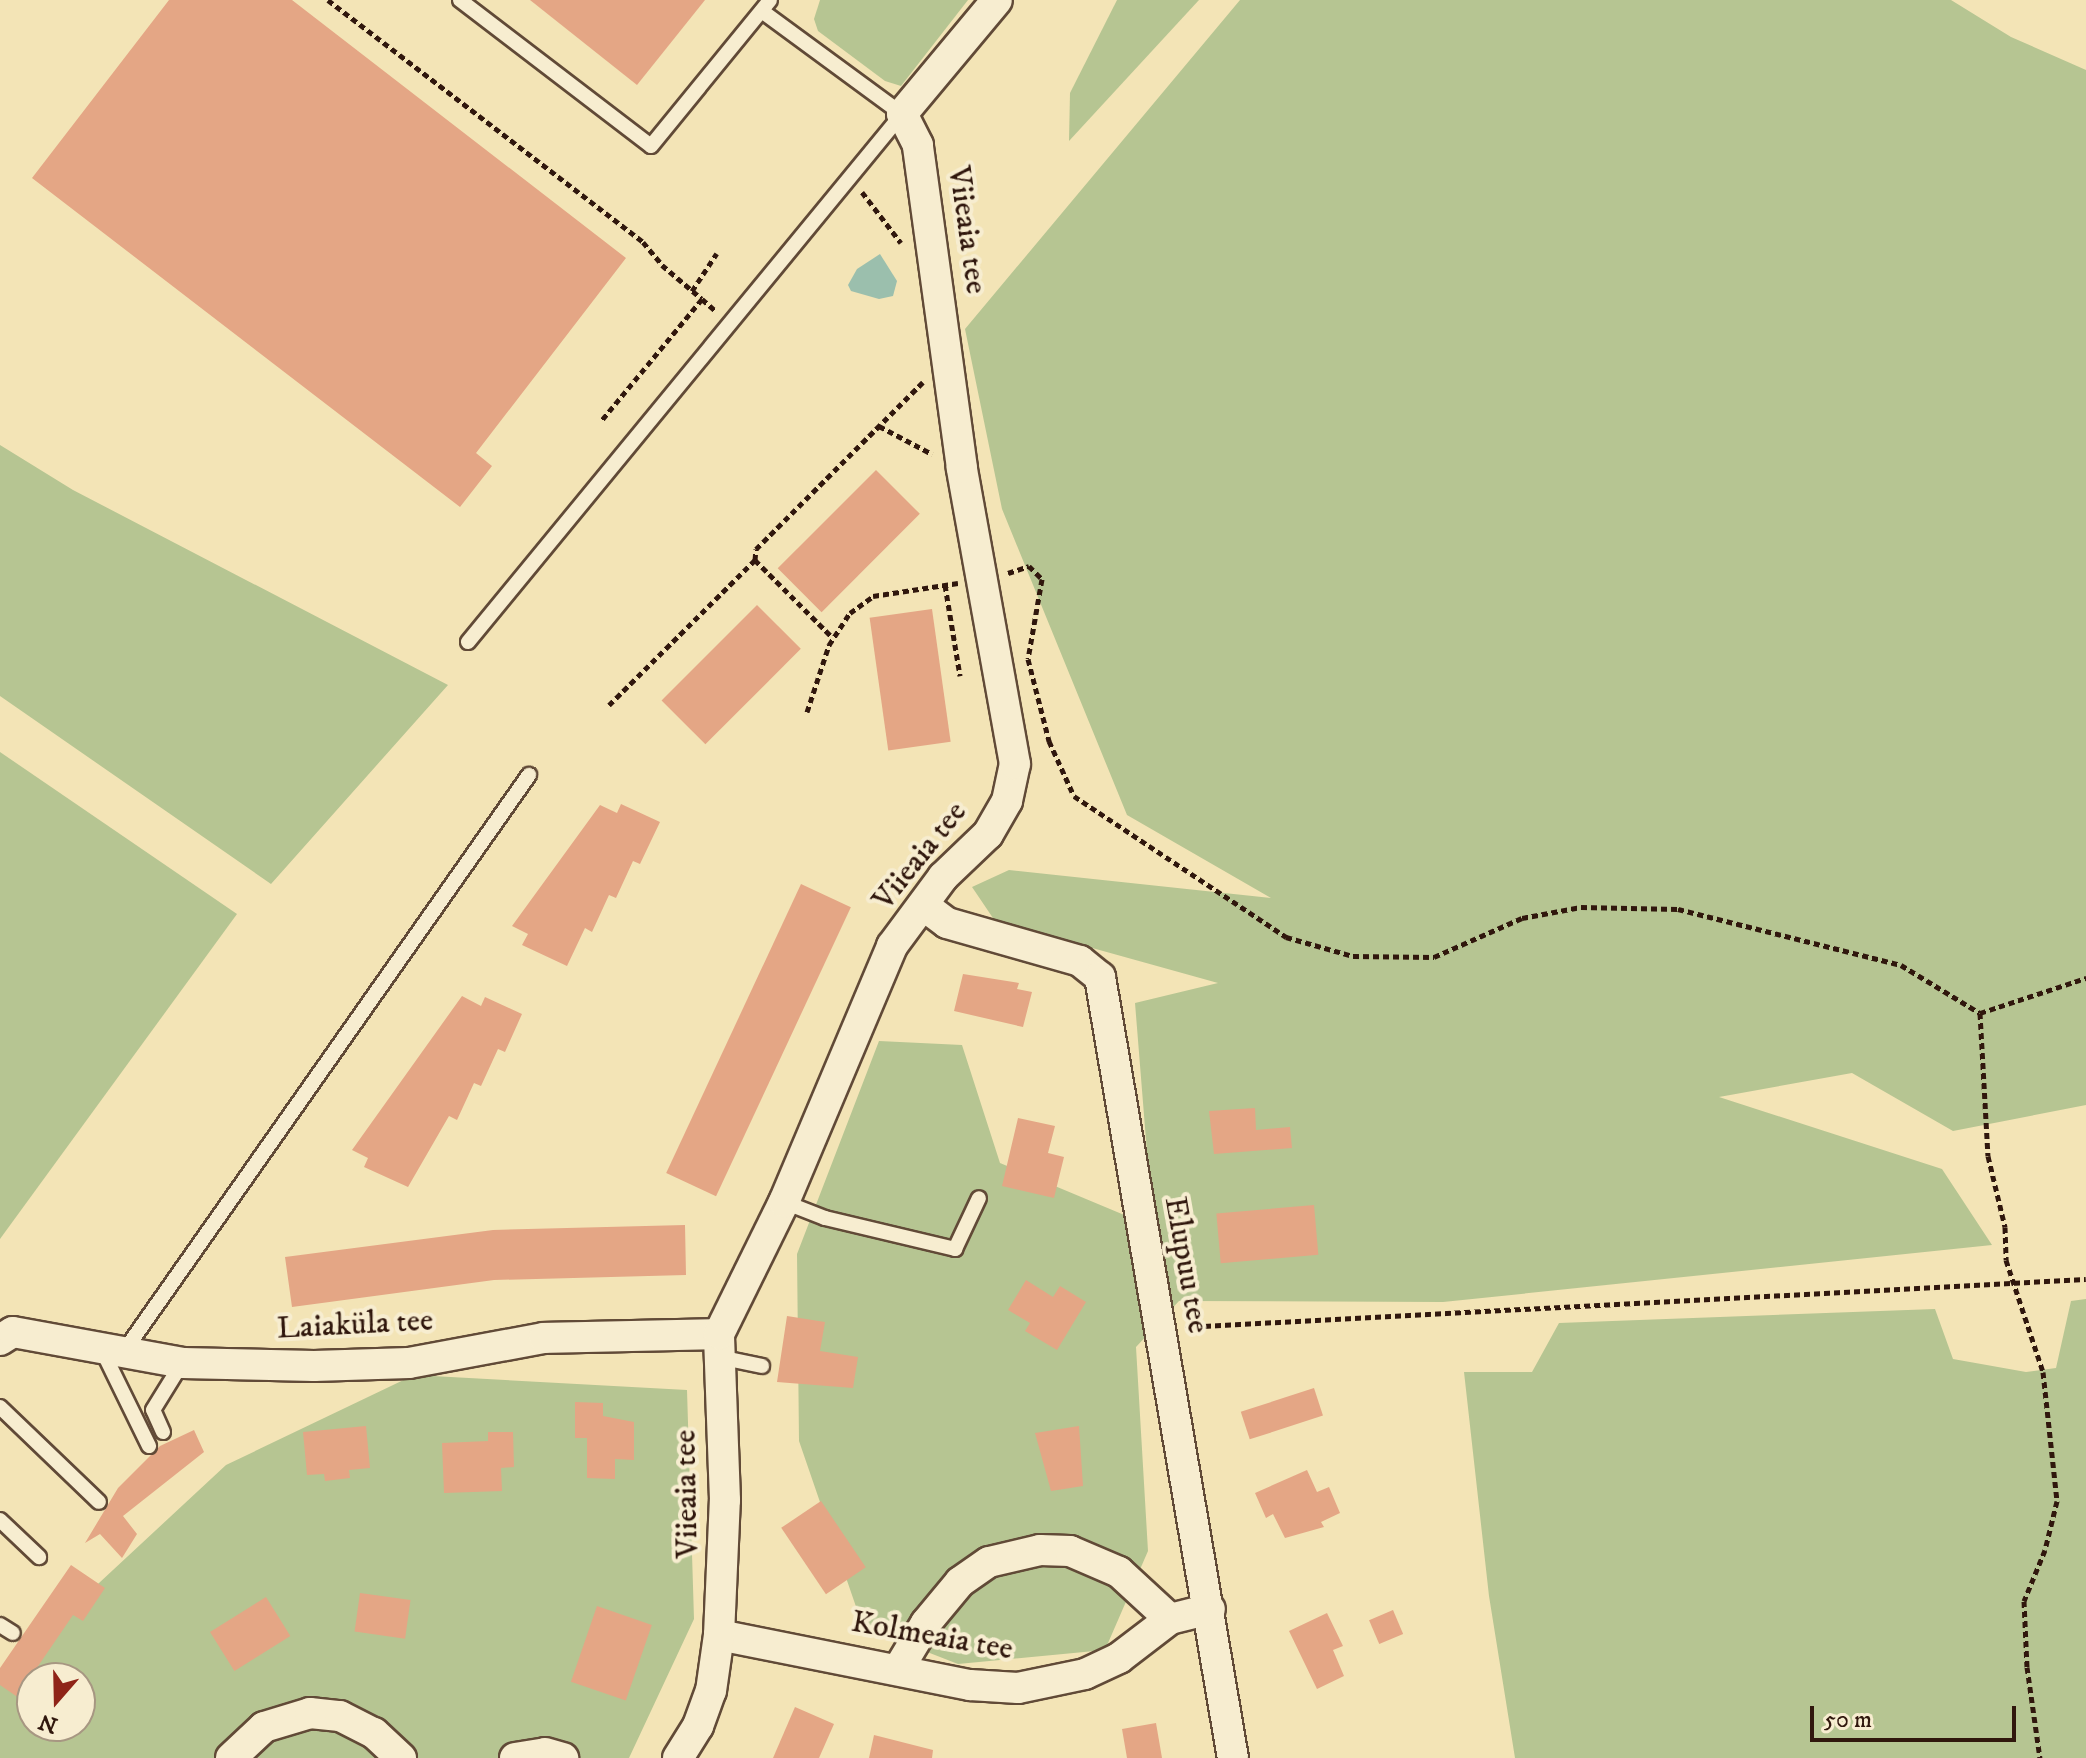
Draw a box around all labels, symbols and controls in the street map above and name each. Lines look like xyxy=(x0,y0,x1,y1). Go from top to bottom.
street label: Viieaia tee xyxy=(939,164,995,296)
street label: Viieaia tee xyxy=(865,794,975,918)
street label: Elupuu tee xyxy=(1155,1194,1217,1336)
street label: Laiaküla tee xyxy=(276,1302,434,1348)
street label: Viieaia tee xyxy=(667,1429,707,1559)
street label: Kolmeaia tee xyxy=(848,1603,1016,1669)
north arrow xyxy=(16,1662,96,1742)
scale bar xyxy=(1814,1690,2020,1740)
text: 50 m xyxy=(1824,1705,1872,1735)
text: N xyxy=(35,1707,61,1739)

